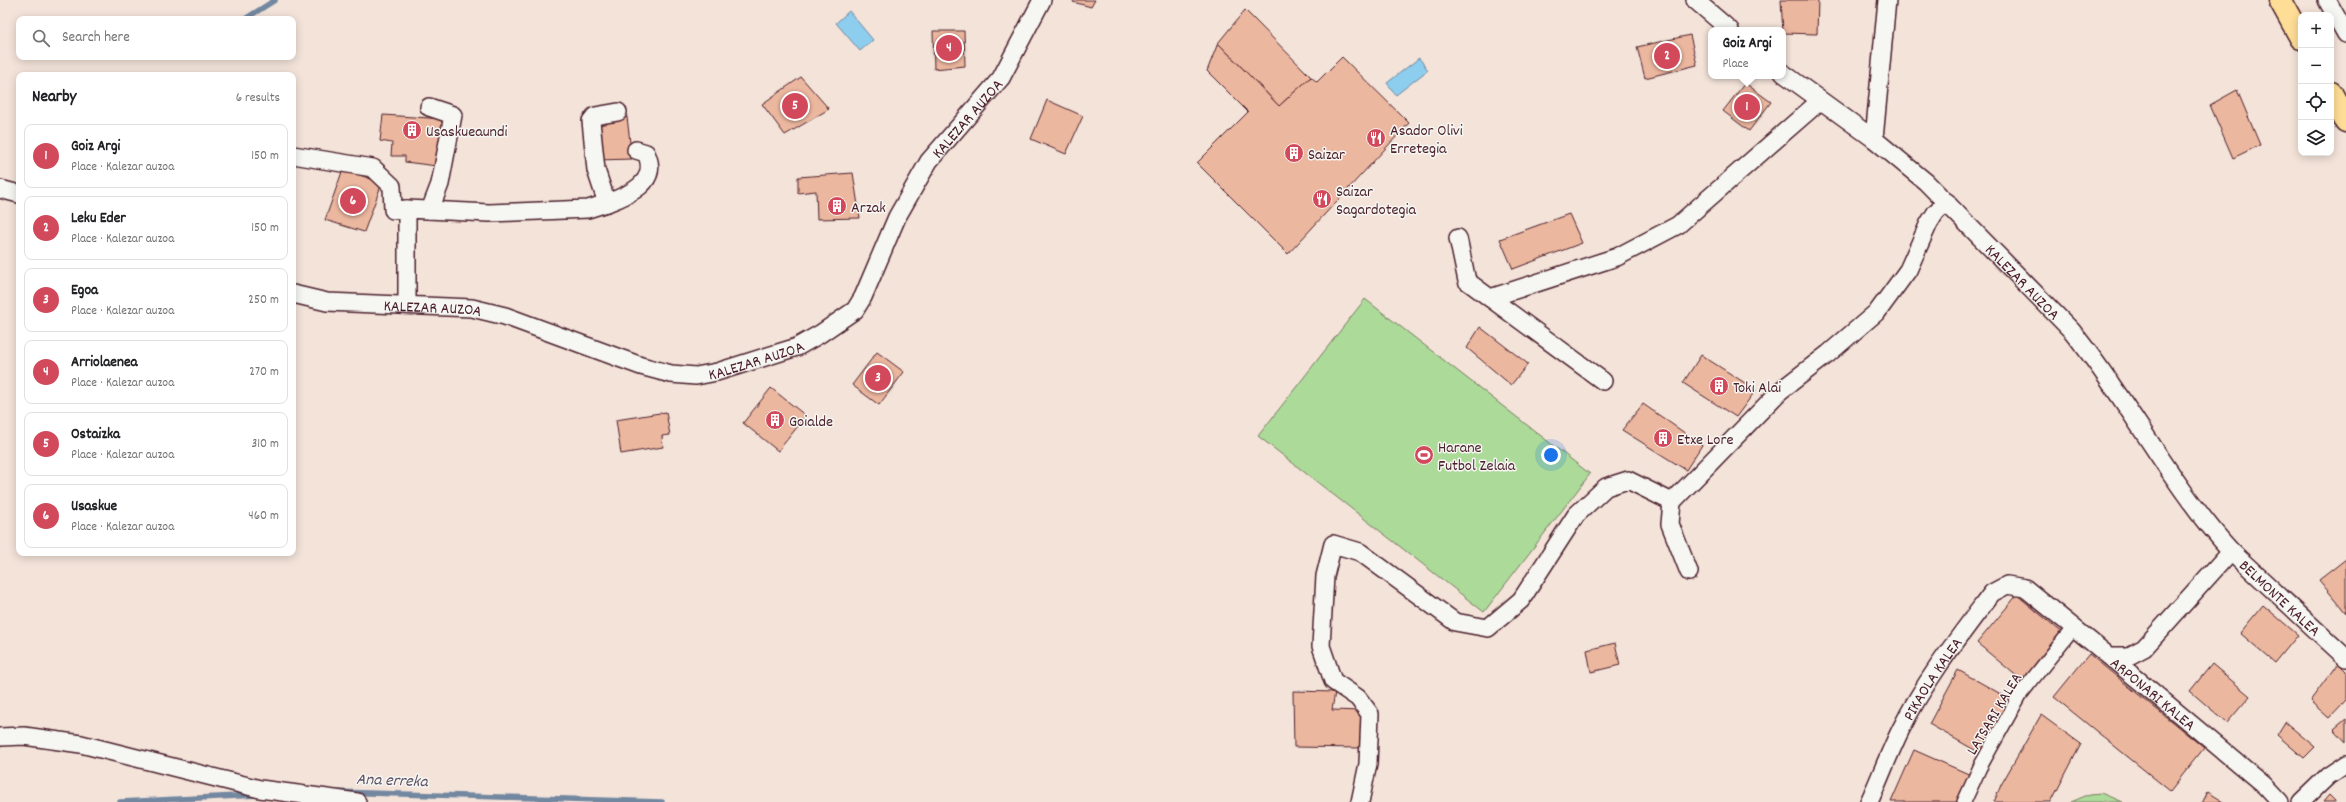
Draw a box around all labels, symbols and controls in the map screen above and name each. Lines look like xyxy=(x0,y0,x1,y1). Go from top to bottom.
map controls xyxy=(2298,12,2334,156)
button: + xyxy=(2298,12,2334,48)
search box xyxy=(16,16,296,60)
icon: search xyxy=(30,27,52,49)
text: Search here xyxy=(62,27,130,49)
popup xyxy=(1708,27,1786,79)
pin: 4 xyxy=(936,33,962,63)
text: Goiz Argi xyxy=(1722,33,1772,55)
pin: 2 xyxy=(1654,41,1680,71)
button: − xyxy=(2298,48,2334,84)
text: Place xyxy=(1722,55,1748,74)
street label: KALEZAR AUZOA xyxy=(927,74,1010,164)
button: locate xyxy=(2298,84,2334,120)
text: Nearby xyxy=(32,86,76,110)
text: 6 results xyxy=(236,89,280,108)
pin: 5 xyxy=(782,91,808,121)
pin: 1 xyxy=(1734,92,1760,122)
building icon: Usaskueaundi xyxy=(401,119,423,141)
place label: Asador Olivi Erretegia xyxy=(1390,120,1463,161)
button: layers xyxy=(2298,120,2334,156)
place label: Usaskueaundi xyxy=(426,121,507,144)
restaurant icon: Asador Olivi Erretegia xyxy=(1365,127,1387,149)
text: Goiz Argi xyxy=(71,136,120,158)
building icon: Saizar xyxy=(1283,142,1305,164)
place label: Saizar xyxy=(1308,144,1345,167)
text: 1 xyxy=(45,147,47,166)
text: 150 m xyxy=(251,147,279,166)
text: Place · Kalezar auzoa xyxy=(71,158,174,177)
place label: Saizar Sagardotegia xyxy=(1336,181,1417,222)
pin: 6 xyxy=(340,186,366,216)
restaurant icon: Saizar Sagardotegia xyxy=(1311,188,1333,210)
building icon: Arzak xyxy=(826,195,848,217)
place label: Arzak xyxy=(851,197,886,220)
text: Leku Eder xyxy=(71,208,126,230)
text: 2 xyxy=(43,219,49,238)
text: 150 m xyxy=(251,219,279,238)
text: Place · Kalezar auzoa xyxy=(71,230,174,249)
street label: KALEZAR AUZOA xyxy=(1979,240,2065,327)
text: Egoa xyxy=(71,280,98,302)
text: 3 xyxy=(43,291,49,310)
text: 250 m xyxy=(248,291,279,310)
street label: KALEZAR AUZOA xyxy=(383,295,484,324)
text: Place · Kalezar auzoa xyxy=(71,302,174,321)
street label: KALEZAR AUZOA xyxy=(707,336,809,387)
text: Arriolaenea xyxy=(71,352,138,374)
text: 4 xyxy=(43,363,49,382)
text: 270 m xyxy=(249,363,279,382)
pin: 3 xyxy=(865,363,891,393)
text: Place · Kalezar auzoa xyxy=(71,374,174,393)
building icon: Toki Alai xyxy=(1708,375,1730,397)
place label: Toki Alai xyxy=(1733,377,1781,400)
building icon: Goialde xyxy=(764,409,786,431)
place label: Goialde xyxy=(789,411,833,434)
text: Ostaizka xyxy=(71,424,120,446)
building icon: Etxe Lore xyxy=(1652,427,1674,449)
place label: Etxe Lore xyxy=(1677,429,1733,452)
text: 5 xyxy=(43,435,49,454)
text: 310 m xyxy=(251,435,279,454)
place label: Harane Futbol Zelaia xyxy=(1438,437,1516,478)
sports icon: Harane Futbol Zelaia xyxy=(1413,444,1435,466)
your location xyxy=(1541,445,1561,465)
text: Place · Kalezar auzoa xyxy=(71,446,174,465)
text: Usaskue xyxy=(71,496,117,518)
text: 6 xyxy=(43,507,49,526)
text: 460 m xyxy=(248,507,279,526)
text: Place · Kalezar auzoa xyxy=(71,518,174,537)
street label: BELMONTE KALEA xyxy=(2233,555,2325,643)
street label: PIKAOLA KALEA xyxy=(1898,633,1969,725)
street label: ARPONARI KALEA xyxy=(2104,653,2200,737)
street label: LATSARI KALEA xyxy=(1961,668,2029,760)
water label: Ana erreka xyxy=(356,769,429,795)

